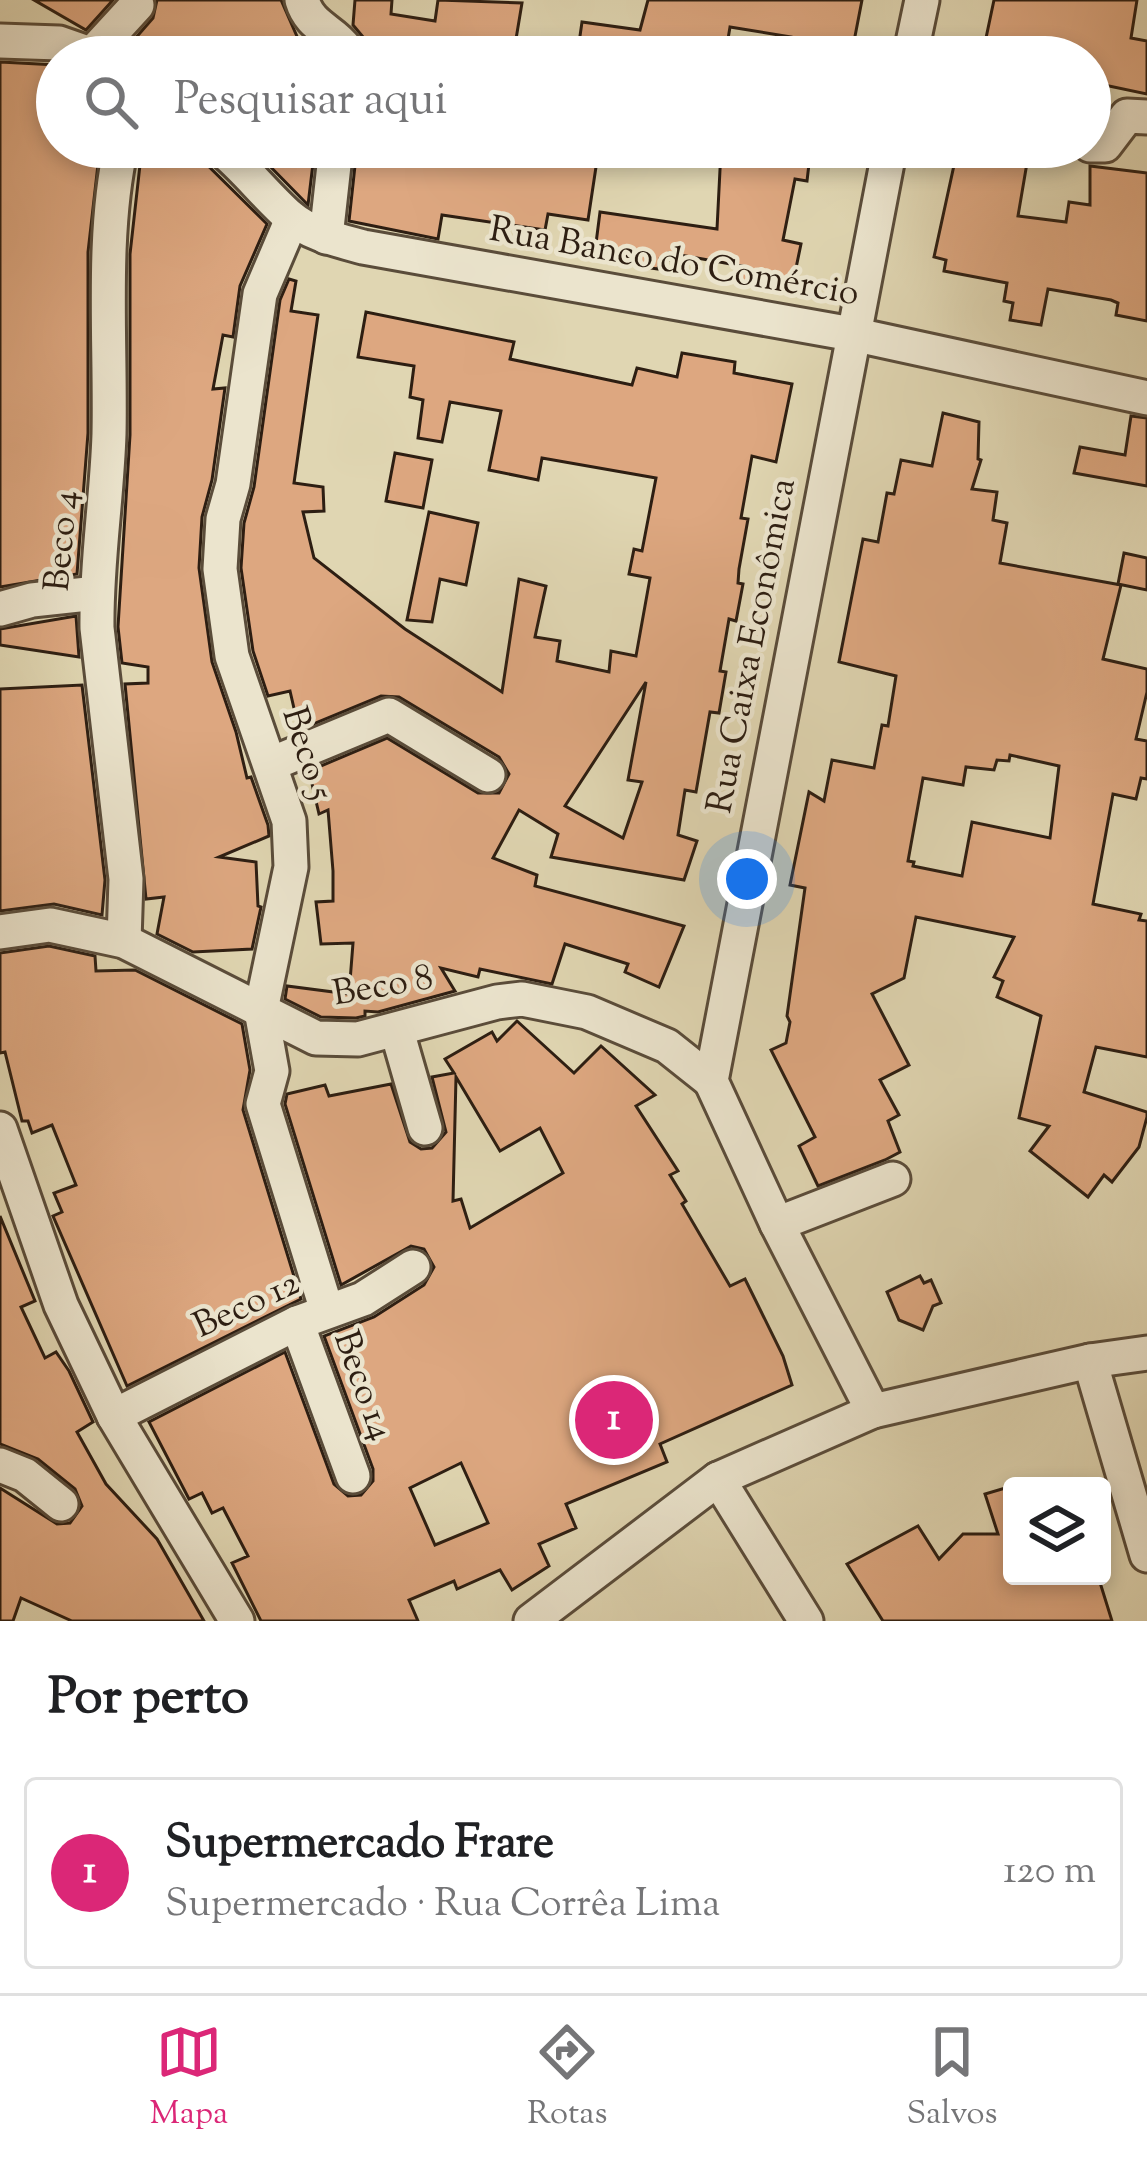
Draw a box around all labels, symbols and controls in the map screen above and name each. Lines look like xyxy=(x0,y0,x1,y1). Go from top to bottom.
search box xyxy=(36,36,1111,168)
icon: search xyxy=(78,69,144,135)
text: Pesquisar aqui xyxy=(174,70,447,135)
street label: Rua Banco do Comércio xyxy=(485,205,863,321)
street label: Rua Caixa Econômica xyxy=(695,474,811,818)
street label: Beco 4 xyxy=(33,488,93,594)
street label: Beco 5 xyxy=(267,701,345,807)
your location xyxy=(717,849,777,909)
street label: Beco 8 xyxy=(329,953,437,1021)
street label: Beco 12 xyxy=(185,1259,309,1353)
street label: Beco 14 xyxy=(318,1324,406,1448)
pin: 1 xyxy=(575,1375,653,1465)
map controls xyxy=(1003,1477,1111,1585)
button: layers xyxy=(1003,1477,1111,1585)
text: Por perto xyxy=(48,1663,249,1736)
text: Supermercado Frare xyxy=(165,1813,554,1878)
text: 1 xyxy=(83,1845,97,1901)
text: 120 m xyxy=(1003,1845,1096,1901)
text: Supermercado · Rua Corrêa Lima xyxy=(165,1878,720,1934)
tab: Mapa xyxy=(150,2019,228,2139)
tab: Rotas xyxy=(527,2019,607,2139)
tab: Salvos xyxy=(906,2019,997,2139)

